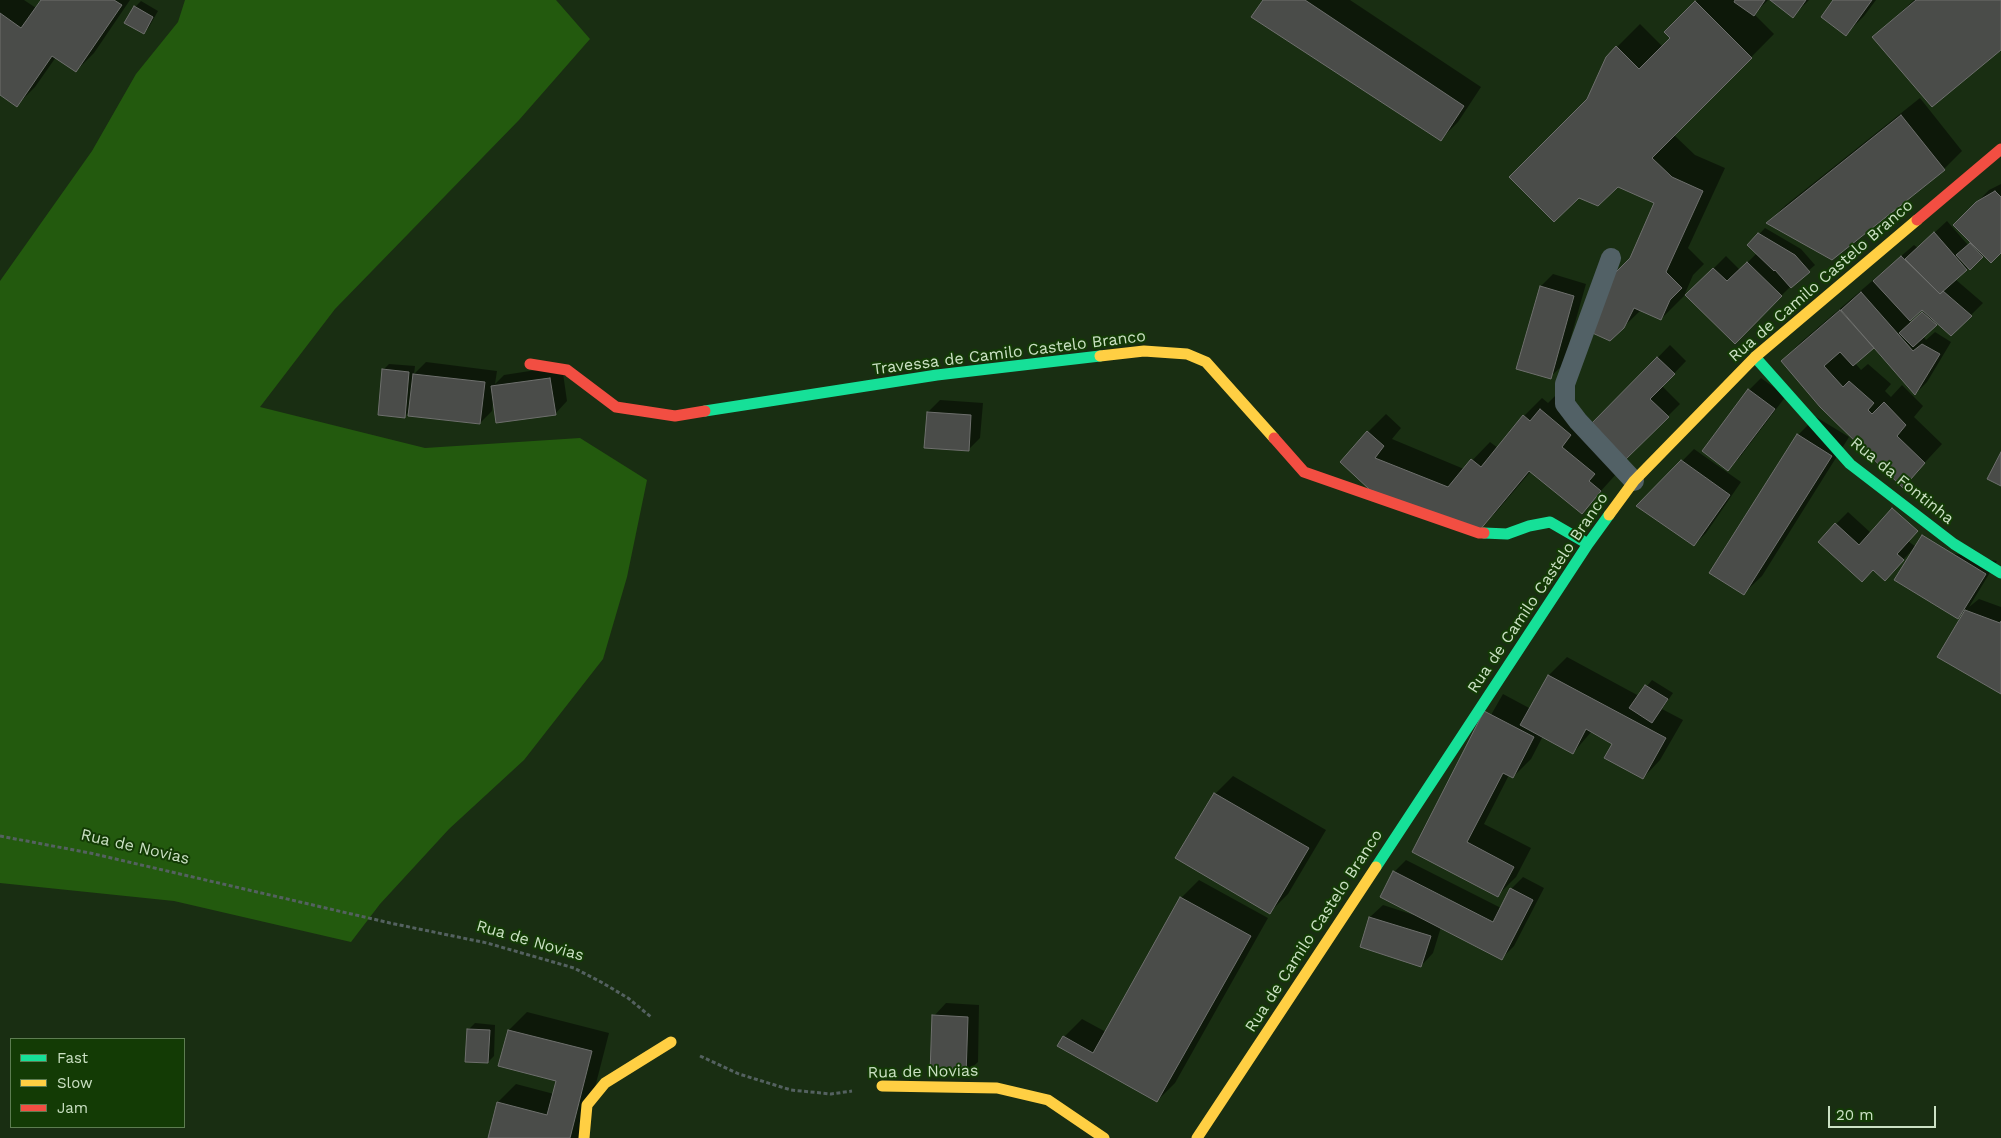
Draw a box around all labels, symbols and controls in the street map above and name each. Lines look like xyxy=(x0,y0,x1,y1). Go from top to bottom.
street label: Rua de Camilo Castelo Branco xyxy=(1725,196,1917,366)
street label: Travessa de Camilo Castelo Branco xyxy=(871,327,1147,379)
street label: Rua da Fontinha xyxy=(1846,433,1958,529)
street label: Rua de Camilo Castelo Branco xyxy=(1464,489,1612,697)
street label: Rua de Novias xyxy=(79,825,191,869)
street label: Rua de Camilo Castelo Branco xyxy=(1241,826,1387,1036)
street label: Rua de Novias xyxy=(474,916,586,966)
legend xyxy=(10,1038,185,1128)
text: Fast xyxy=(57,1049,88,1067)
street label: Rua de Novias xyxy=(867,1061,979,1083)
text: Slow xyxy=(57,1074,93,1092)
scale bar xyxy=(1831,1096,1938,1128)
text: Jam xyxy=(57,1099,88,1117)
text: 20 m xyxy=(1836,1106,1874,1124)

